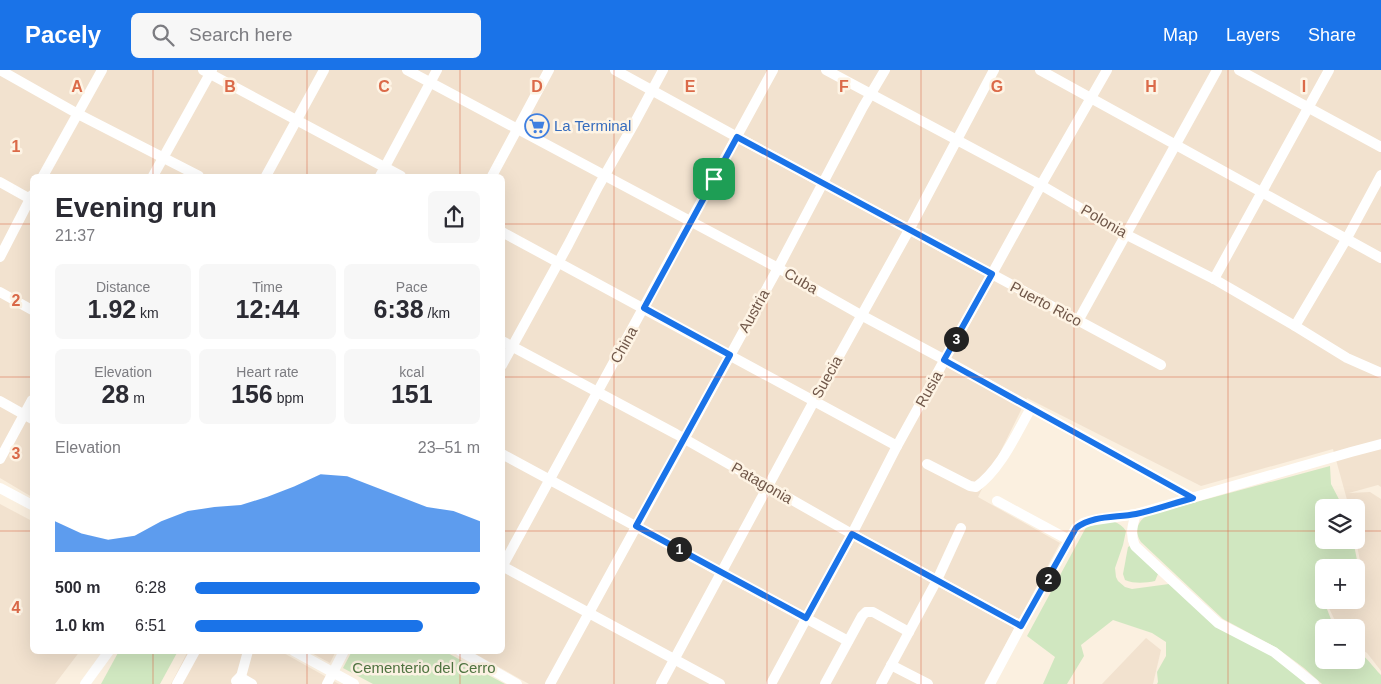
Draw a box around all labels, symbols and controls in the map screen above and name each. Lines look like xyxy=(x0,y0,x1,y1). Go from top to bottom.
search box xyxy=(131,13,481,58)
text: Pacely xyxy=(25,21,101,48)
icon: search xyxy=(149,21,177,49)
text: Search here xyxy=(189,24,293,45)
text: Map xyxy=(1163,25,1198,45)
text: Layers xyxy=(1226,25,1280,45)
text: Share xyxy=(1308,25,1356,45)
text: A xyxy=(71,78,83,95)
text: B xyxy=(224,78,236,95)
text: C xyxy=(378,78,390,95)
text: D xyxy=(531,78,543,95)
text: E xyxy=(685,78,696,95)
text: F xyxy=(839,78,849,95)
text: G xyxy=(991,78,1003,95)
text: H xyxy=(1145,78,1157,95)
text: I xyxy=(1302,78,1306,95)
supermarket icon: La Terminal xyxy=(524,113,550,139)
place label: La Terminal xyxy=(554,117,631,134)
text: 1 xyxy=(12,138,21,155)
pin xyxy=(693,158,735,200)
icon: arrive xyxy=(700,165,728,193)
button: share xyxy=(428,191,480,243)
text: Evening run xyxy=(55,192,217,223)
street label: Polonia xyxy=(1078,201,1131,241)
text: 21:37 xyxy=(55,227,95,244)
street label: Cuba xyxy=(781,264,822,297)
street label: Puerto Rico xyxy=(1008,278,1085,329)
text: Distance xyxy=(96,279,150,295)
text: Time xyxy=(252,279,283,295)
text: Pace xyxy=(396,279,428,295)
street label: Austria xyxy=(735,286,773,335)
text: 2 xyxy=(12,292,21,309)
text: 1.92 xyxy=(88,295,136,323)
text: 12:44 xyxy=(236,295,299,323)
text: 6:38 xyxy=(374,295,424,323)
text: km xyxy=(136,305,159,321)
text: /km xyxy=(424,305,450,321)
street label: China xyxy=(607,323,641,366)
pin: 3 xyxy=(944,326,968,352)
text: 3 xyxy=(953,331,960,347)
street label: Suecia xyxy=(808,352,845,401)
text: Elevation xyxy=(94,364,152,380)
text: Heart rate xyxy=(236,364,299,380)
text: kcal xyxy=(399,364,424,380)
street label: Rusia xyxy=(912,367,946,410)
text: 28 xyxy=(101,380,129,408)
text: 156 xyxy=(231,380,273,408)
text: 151 xyxy=(391,380,433,408)
text: m xyxy=(129,390,145,406)
text: bpm xyxy=(273,390,304,406)
text: Elevation xyxy=(55,439,121,456)
text: 23–51 m xyxy=(418,439,480,456)
text: 3 xyxy=(12,445,21,462)
street label: Patagonia xyxy=(729,458,796,507)
map controls xyxy=(1315,499,1365,669)
button: layers xyxy=(1315,499,1365,549)
pin: 1 xyxy=(666,536,692,562)
text: 1 xyxy=(676,541,683,557)
button: + xyxy=(1315,559,1365,609)
pin: 2 xyxy=(1036,566,1060,592)
text: 2 xyxy=(1045,571,1052,587)
text: 500 m xyxy=(55,579,100,596)
text: 6:28 xyxy=(135,579,166,596)
text: 4 xyxy=(12,599,21,616)
text: 1.0 km xyxy=(55,617,105,634)
text: 6:51 xyxy=(135,617,166,634)
button: − xyxy=(1315,619,1365,669)
park label: Cementerio del Cerro xyxy=(352,659,496,676)

